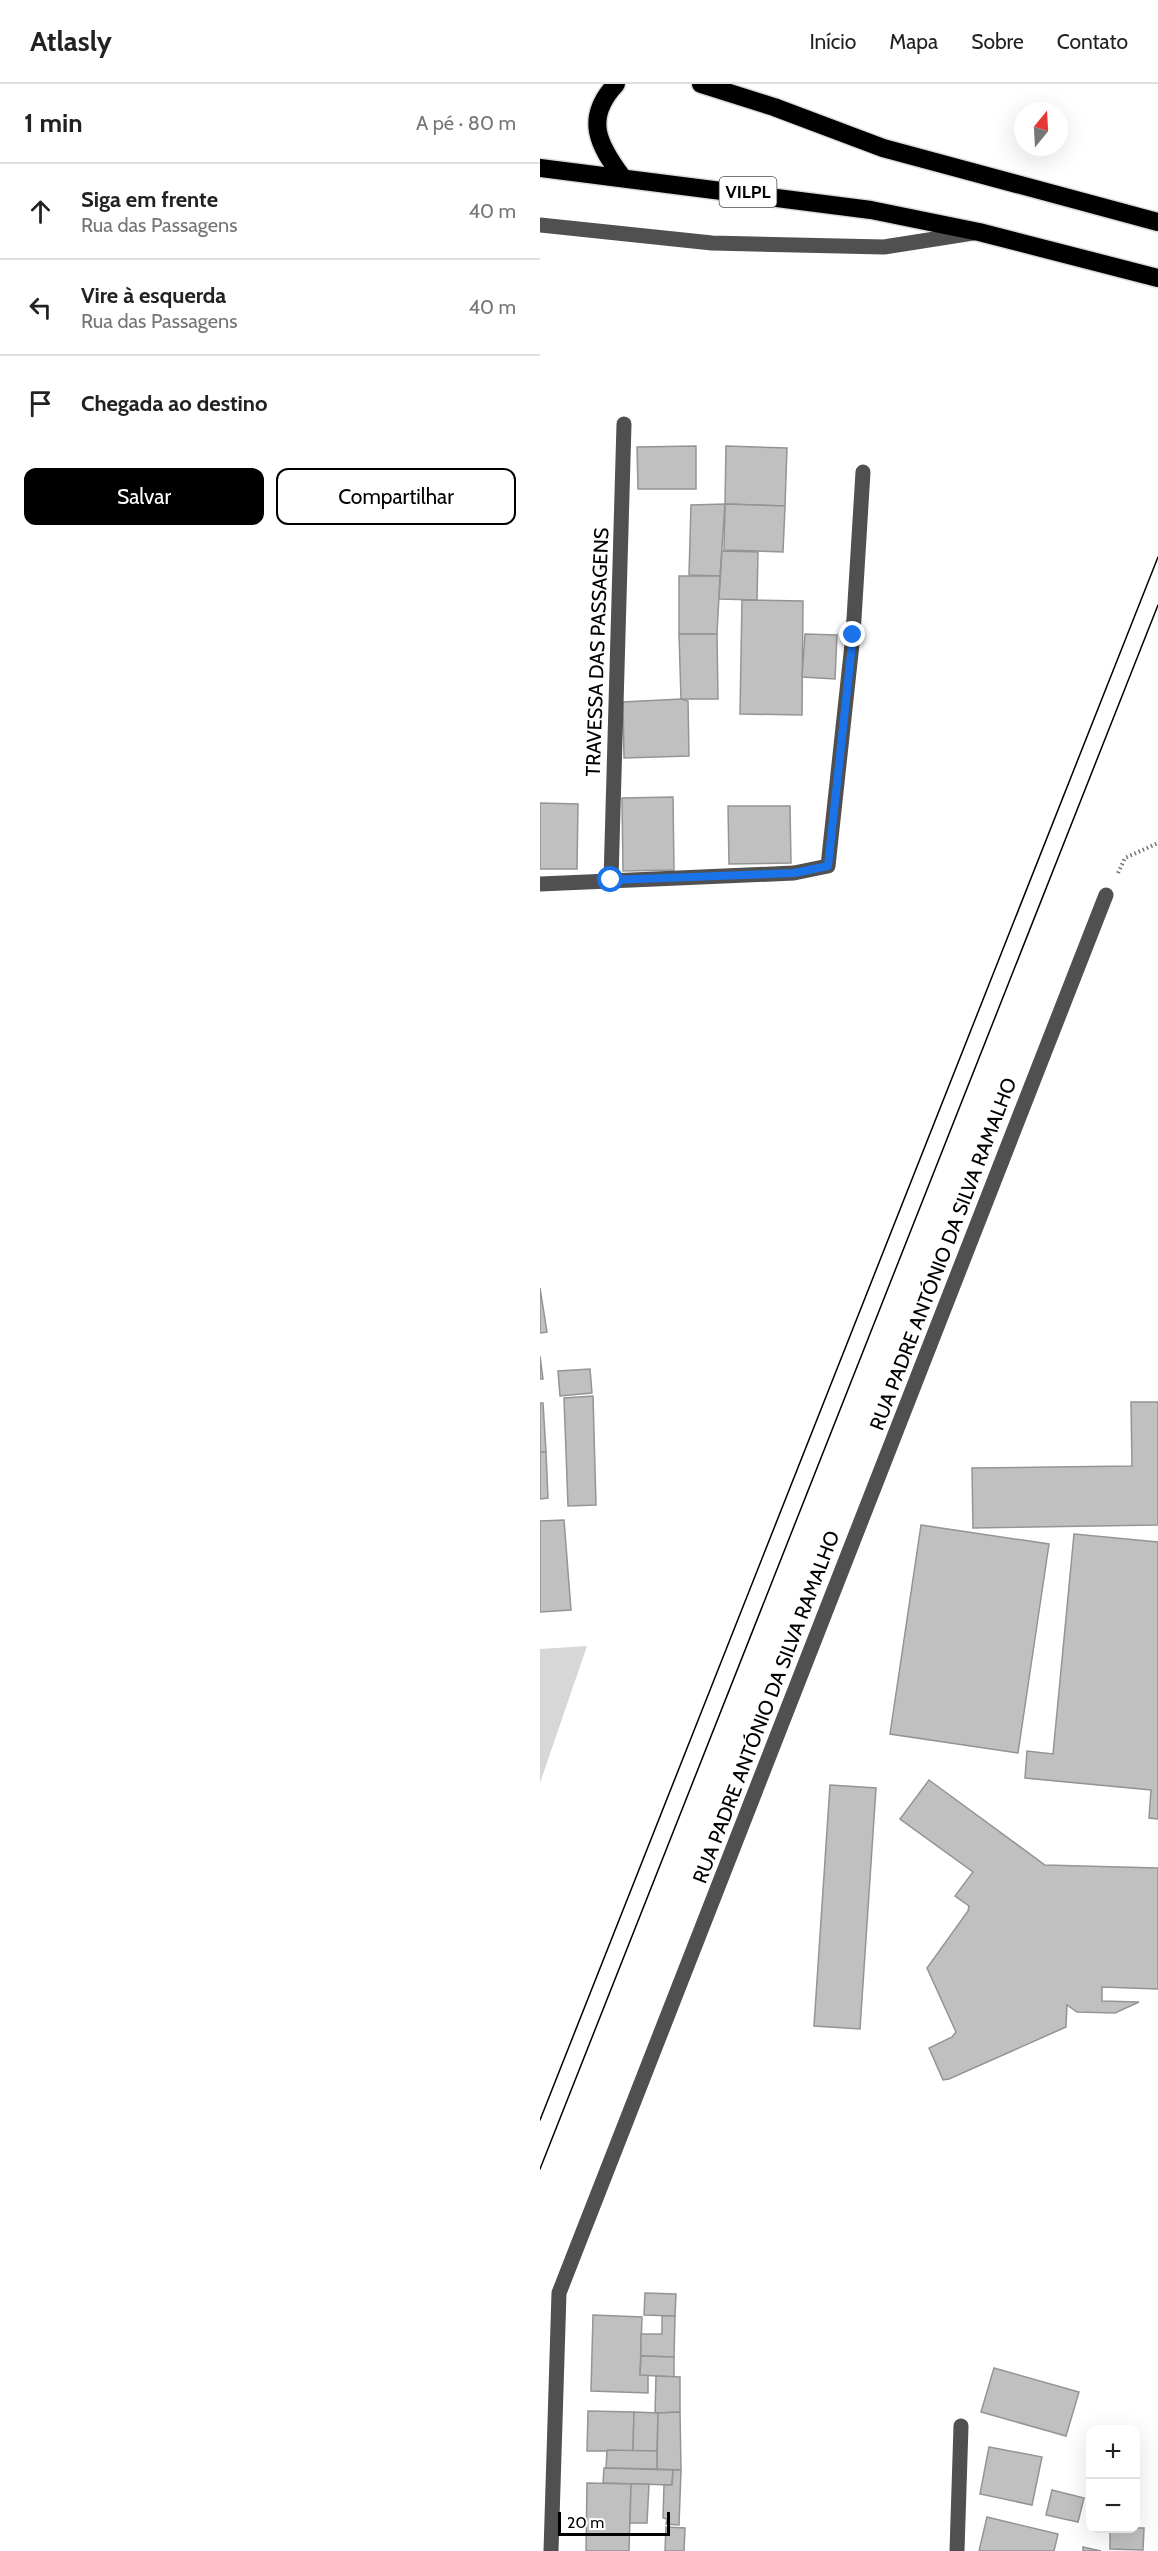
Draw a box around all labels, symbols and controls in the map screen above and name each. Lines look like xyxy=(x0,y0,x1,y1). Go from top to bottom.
text: Atlasly xyxy=(30,24,112,58)
text: Início xyxy=(809,29,856,54)
text: Mapa xyxy=(889,29,938,54)
text: Sobre xyxy=(971,29,1024,54)
text: Contato xyxy=(1057,29,1128,54)
north arrow xyxy=(1014,102,1068,156)
text: 1 min xyxy=(24,107,83,139)
text: A pé · 80 m xyxy=(416,111,516,135)
road number: VILPL xyxy=(720,177,776,207)
text: Siga em frente xyxy=(81,186,218,213)
icon: ahead xyxy=(24,195,57,228)
text: 40 m xyxy=(468,199,516,223)
text: Rua das Passagens xyxy=(81,213,237,237)
text: Vire à esquerda xyxy=(81,282,226,309)
icon: left xyxy=(24,291,57,324)
text: 40 m xyxy=(468,295,516,319)
text: Rua das Passagens xyxy=(81,309,237,333)
icon: arrive xyxy=(24,387,57,420)
text: Chegada ao destino xyxy=(81,390,267,417)
button: Salvar xyxy=(24,468,264,525)
button: Compartilhar xyxy=(276,468,516,525)
street label: TRAVESSA DAS PASSAGENS xyxy=(581,527,613,777)
route end xyxy=(839,621,865,647)
route start xyxy=(597,866,623,892)
street label: RUA PADRE ANTÓNIO DA SILVA RAMALHO xyxy=(864,1074,1022,1434)
street label: RUA PADRE ANTÓNIO DA SILVA RAMALHO xyxy=(687,1527,845,1887)
map controls xyxy=(1086,2425,1140,2533)
button: + xyxy=(1086,2425,1140,2479)
button: − xyxy=(1086,2479,1140,2533)
scale bar xyxy=(558,2509,670,2536)
text: 20 m xyxy=(567,2513,604,2532)

